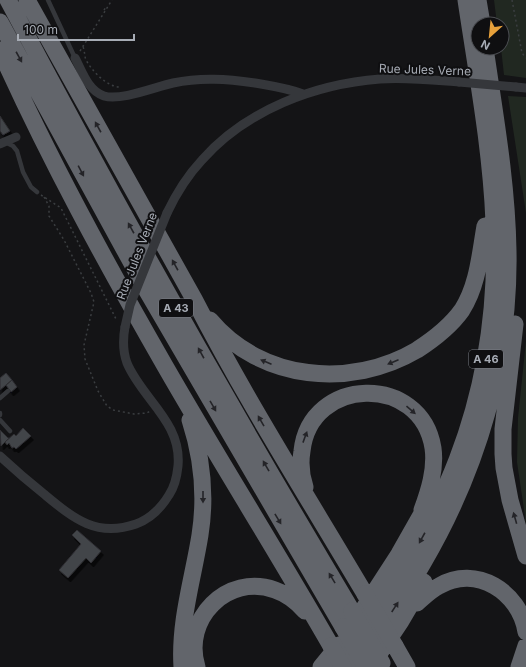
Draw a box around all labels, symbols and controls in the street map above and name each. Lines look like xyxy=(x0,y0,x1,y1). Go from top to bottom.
scale bar xyxy=(18,16,134,42)
north arrow xyxy=(470,16,510,56)
text: 100 m xyxy=(24,22,58,37)
text: N xyxy=(479,37,492,53)
one-way arrow xyxy=(16,51,22,62)
street label: Rue Jules Verne xyxy=(379,60,471,79)
one-way arrow xyxy=(95,121,102,133)
one-way arrow xyxy=(78,165,85,176)
street label: Rue Jules Verne xyxy=(113,210,160,302)
one-way arrow xyxy=(127,222,134,234)
one-way arrow xyxy=(171,260,178,271)
road number: A 43 xyxy=(159,299,193,317)
one-way arrow xyxy=(198,347,205,359)
road number: A 46 xyxy=(469,350,503,368)
one-way arrow xyxy=(260,358,272,364)
one-way arrow xyxy=(387,359,398,365)
one-way arrow xyxy=(210,400,217,412)
one-way arrow xyxy=(406,405,417,414)
one-way arrow xyxy=(258,415,265,427)
one-way arrow xyxy=(303,431,309,443)
one-way arrow xyxy=(263,460,270,472)
one-way arrow xyxy=(200,491,206,504)
one-way arrow xyxy=(512,512,518,524)
one-way arrow xyxy=(275,513,282,525)
one-way arrow xyxy=(418,532,425,544)
one-way arrow xyxy=(328,573,336,583)
one-way arrow xyxy=(391,602,399,612)

